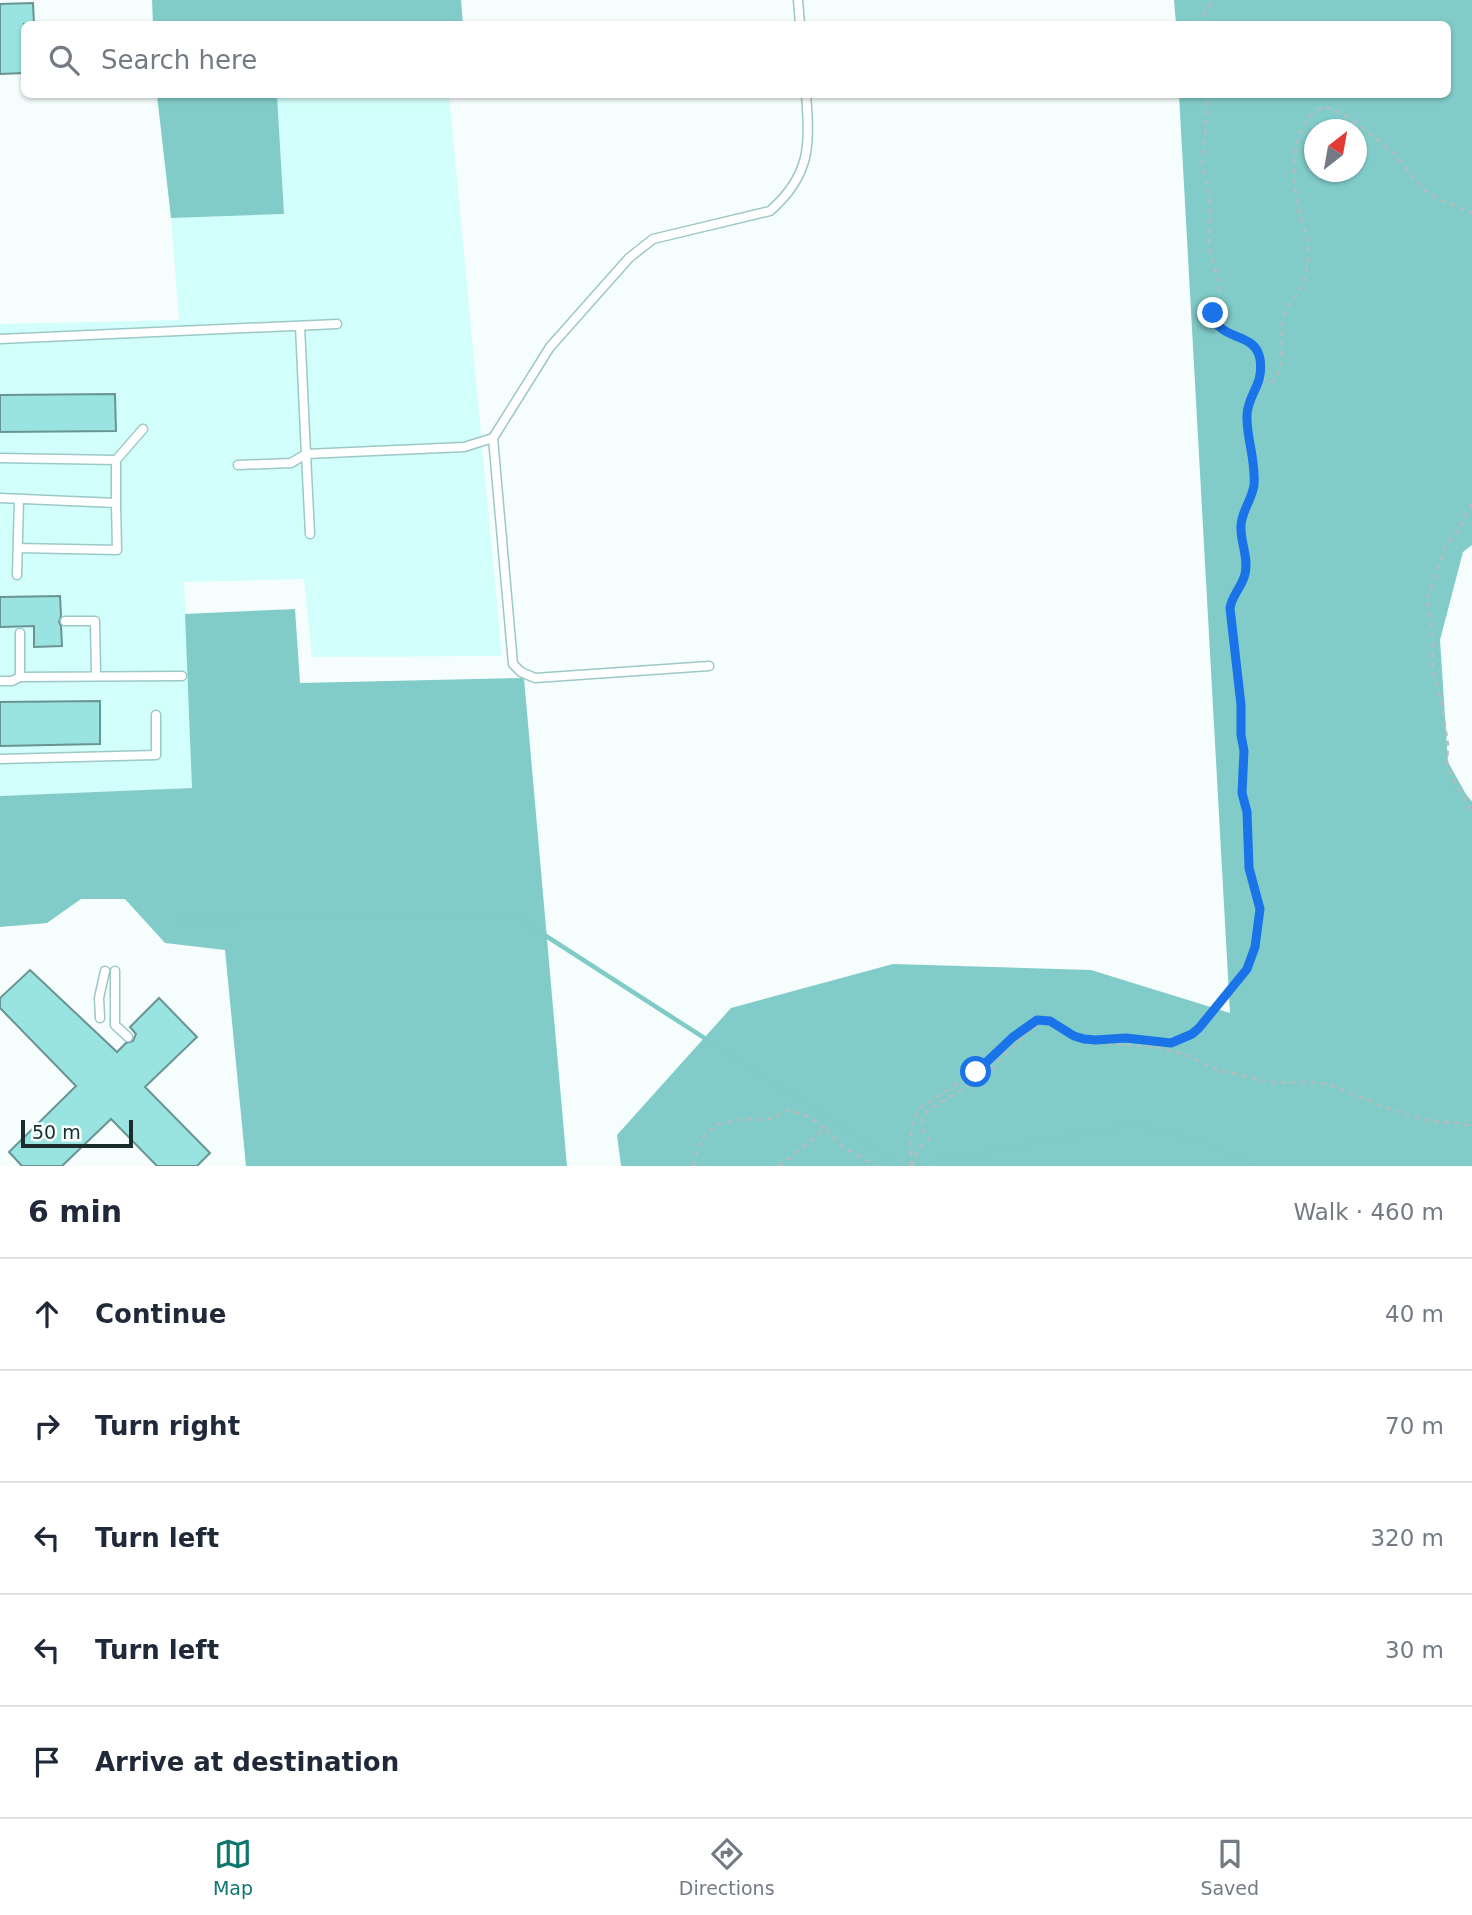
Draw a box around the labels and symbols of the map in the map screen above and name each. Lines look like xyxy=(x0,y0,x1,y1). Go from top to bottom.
north arrow xyxy=(1304,119,1367,182)
route end xyxy=(1197,297,1228,328)
route start xyxy=(960,1056,991,1087)
scale bar xyxy=(21,1117,133,1149)

